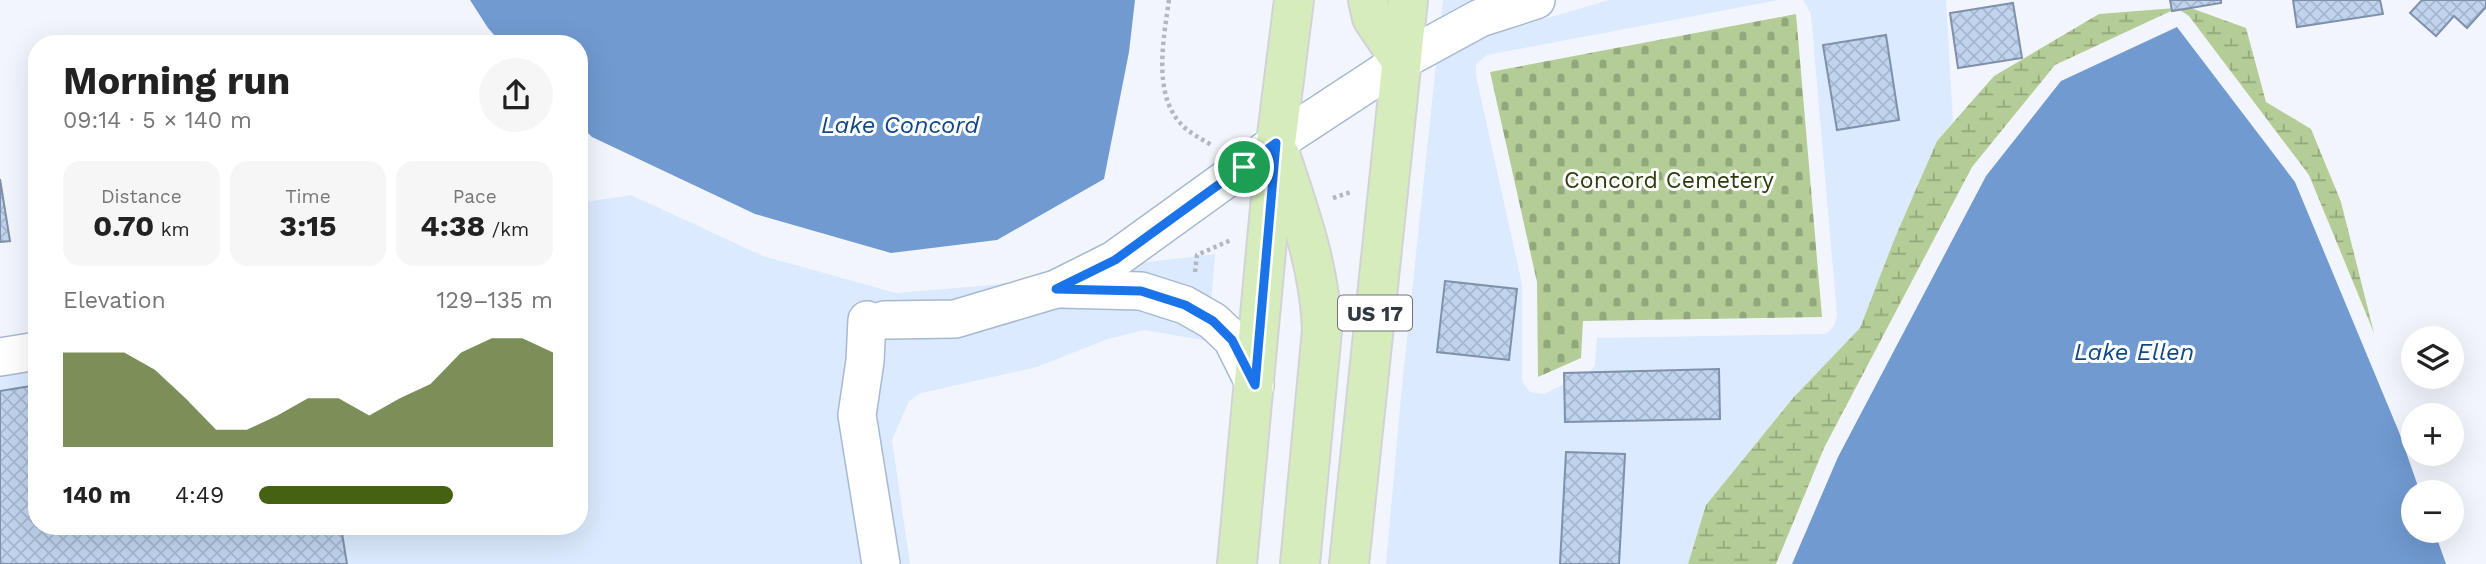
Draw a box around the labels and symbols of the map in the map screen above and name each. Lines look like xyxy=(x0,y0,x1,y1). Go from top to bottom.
water label: Lake Concord xyxy=(821,111,980,139)
pin xyxy=(1214,137,1274,197)
park label: Concord Cemetery xyxy=(1564,167,1774,194)
road number: US 17 xyxy=(1338,296,1412,330)
water label: Lake Ellen xyxy=(2074,338,2194,366)

